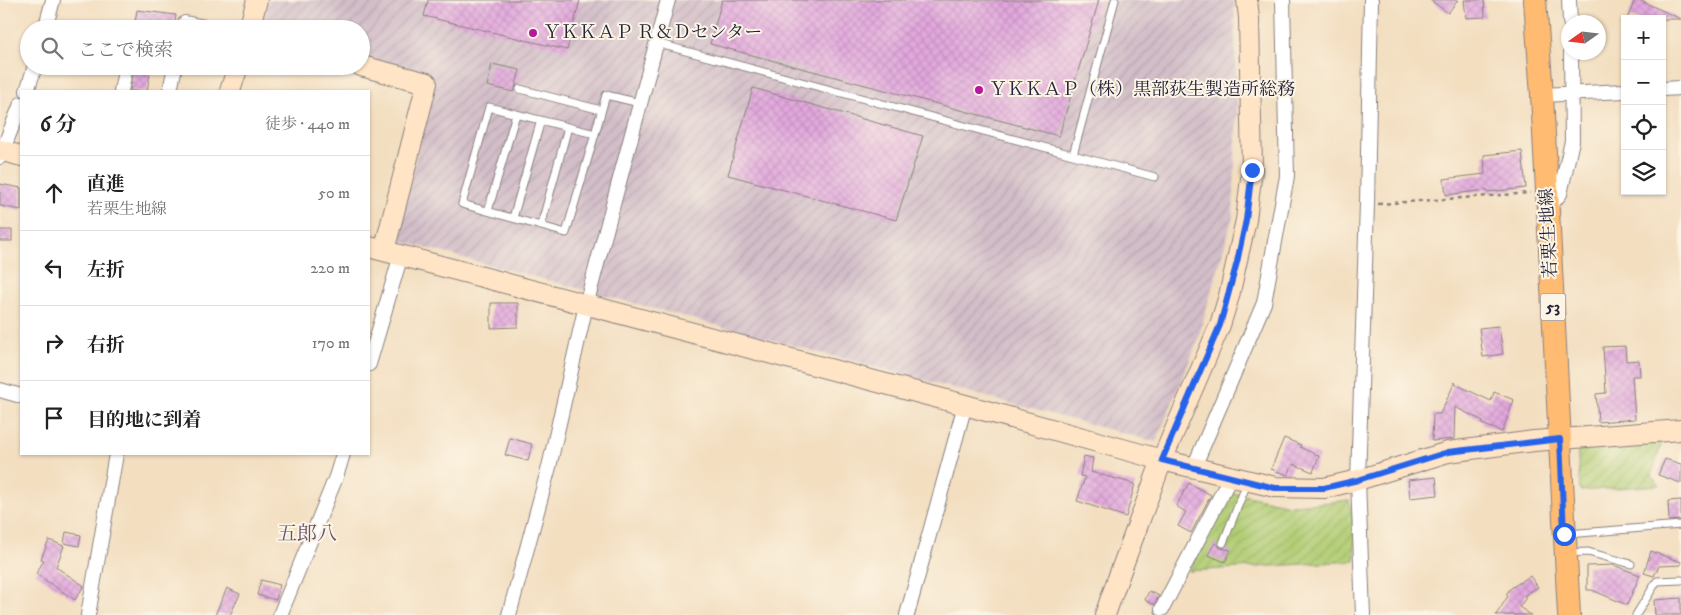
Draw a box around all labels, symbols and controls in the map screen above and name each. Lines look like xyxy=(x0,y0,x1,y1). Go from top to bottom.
north arrow xyxy=(1561,15,1606,60)
map controls xyxy=(1621,15,1666,195)
button: + xyxy=(1621,15,1666,60)
search box xyxy=(20,20,370,75)
place label: ＹＫＫＡＰ Ｒ＆Ｄセンター xyxy=(543,22,762,44)
marker: ＹＫＫＡＰ Ｒ＆Ｄセンター xyxy=(527,27,539,39)
icon: search xyxy=(38,34,66,62)
text: ここで検索 xyxy=(78,39,173,62)
button: − xyxy=(1621,60,1666,105)
place label: ＹＫＫＡＰ（株）黒部荻生製造所総務 xyxy=(989,79,1295,101)
marker: ＹＫＫＡＰ（株）黒部荻生製造所総務 xyxy=(973,84,985,96)
button: locate xyxy=(1621,105,1666,150)
text: 6 分 xyxy=(40,112,76,138)
text: 徒歩 · 440 m xyxy=(265,114,350,134)
button: layers xyxy=(1621,150,1666,195)
route end xyxy=(1241,159,1264,182)
text: 直進 xyxy=(87,173,125,196)
icon: ahead xyxy=(40,179,68,207)
text: 50 m xyxy=(318,183,350,203)
street label: 若栗生地線 xyxy=(1536,187,1562,279)
text: 若栗生地線 xyxy=(87,199,167,219)
icon: left xyxy=(40,254,68,282)
text: 220 m xyxy=(310,258,350,278)
text: 左折 xyxy=(87,259,125,282)
road number: 53 xyxy=(1540,294,1566,320)
icon: right xyxy=(40,329,68,357)
text: 170 m xyxy=(312,333,350,353)
text: 右折 xyxy=(87,334,125,357)
icon: arrive xyxy=(40,404,68,432)
text: 目的地に到着 xyxy=(87,409,201,432)
district label: 五郎八 xyxy=(277,522,337,547)
route start xyxy=(1553,523,1576,546)

